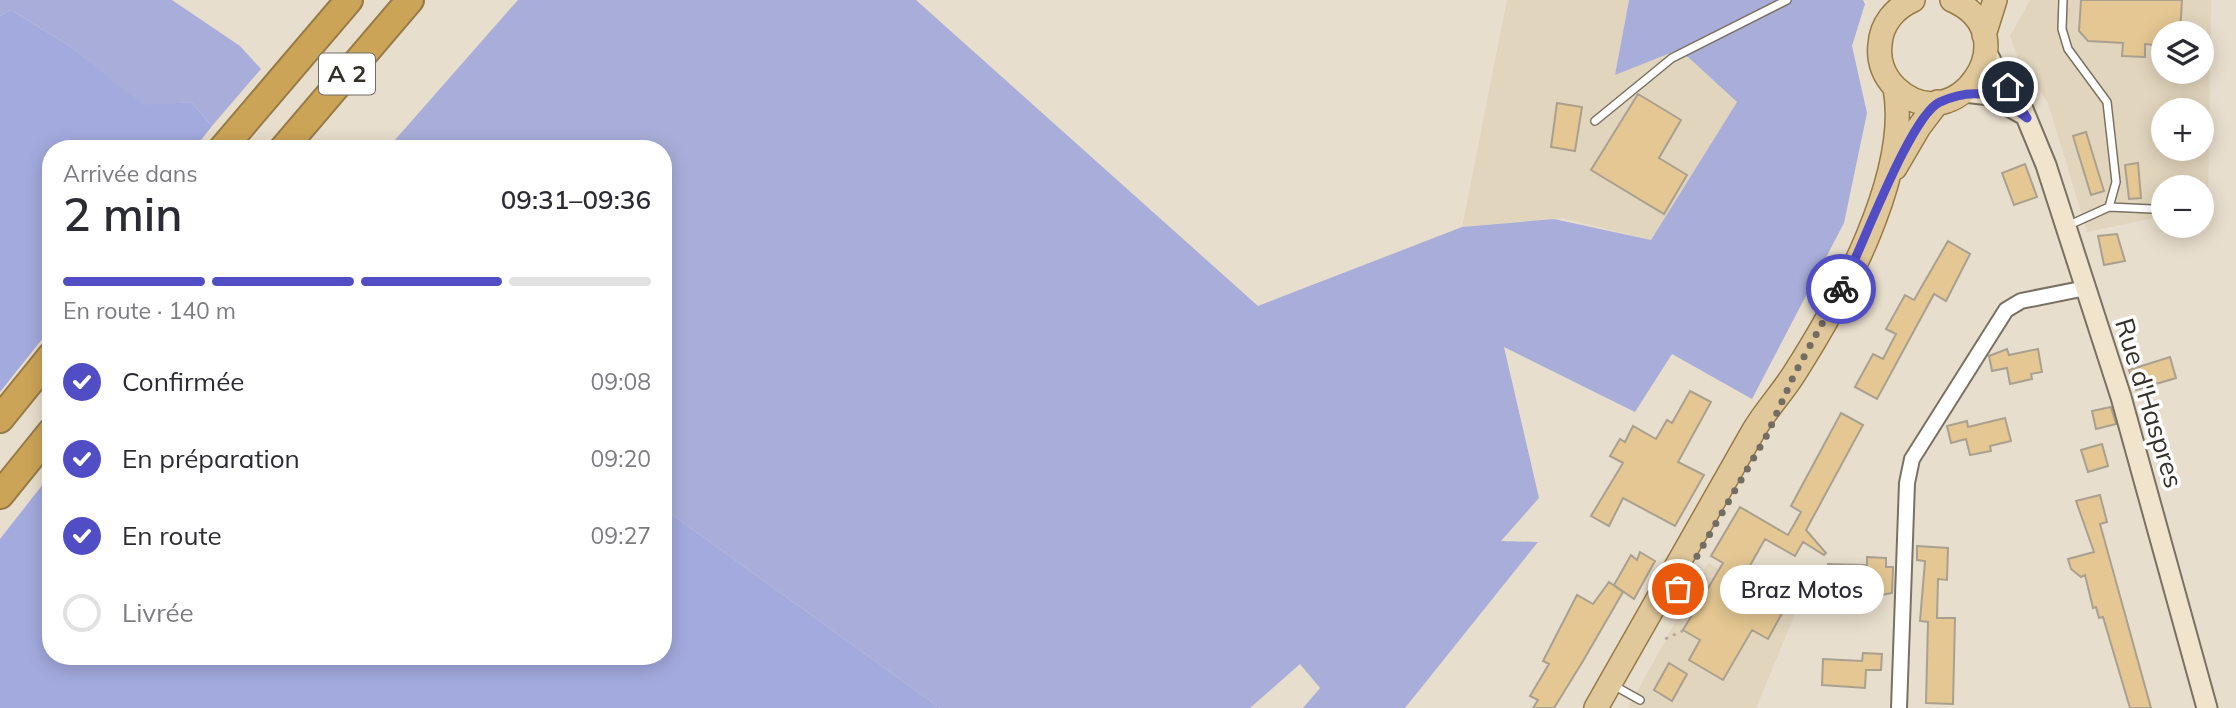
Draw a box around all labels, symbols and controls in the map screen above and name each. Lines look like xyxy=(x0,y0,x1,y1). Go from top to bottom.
map controls xyxy=(2151,21,2214,238)
button: layers xyxy=(2151,21,2214,84)
road number: A 2 xyxy=(319,54,375,94)
pin xyxy=(1978,57,2038,117)
icon: home xyxy=(1989,68,2027,106)
button: + xyxy=(2151,98,2214,161)
text: Arrivée dans xyxy=(63,159,198,188)
button: − xyxy=(2151,175,2214,238)
text: 09:31–09:36 xyxy=(501,183,651,216)
text: 2 min xyxy=(63,185,182,243)
courier xyxy=(1806,254,1876,324)
icon: bike xyxy=(1822,270,1860,308)
text: En route · 140 m xyxy=(63,296,236,325)
street label: Rue d'Haspres xyxy=(2108,314,2191,492)
icon: check xyxy=(63,363,101,401)
text: Confirmée xyxy=(122,365,244,398)
text: 09:08 xyxy=(591,367,651,396)
icon: check xyxy=(63,440,101,478)
text: En préparation xyxy=(122,442,300,475)
text: 09:20 xyxy=(591,444,651,473)
icon: check xyxy=(63,517,101,555)
text: En route xyxy=(122,519,222,552)
text: 09:27 xyxy=(591,521,651,550)
pin xyxy=(1648,559,1708,619)
callout: Braz Motos xyxy=(1720,564,1884,614)
icon: bag xyxy=(1659,570,1697,608)
text: Braz Motos xyxy=(1741,575,1863,604)
text: Livrée xyxy=(122,596,194,629)

